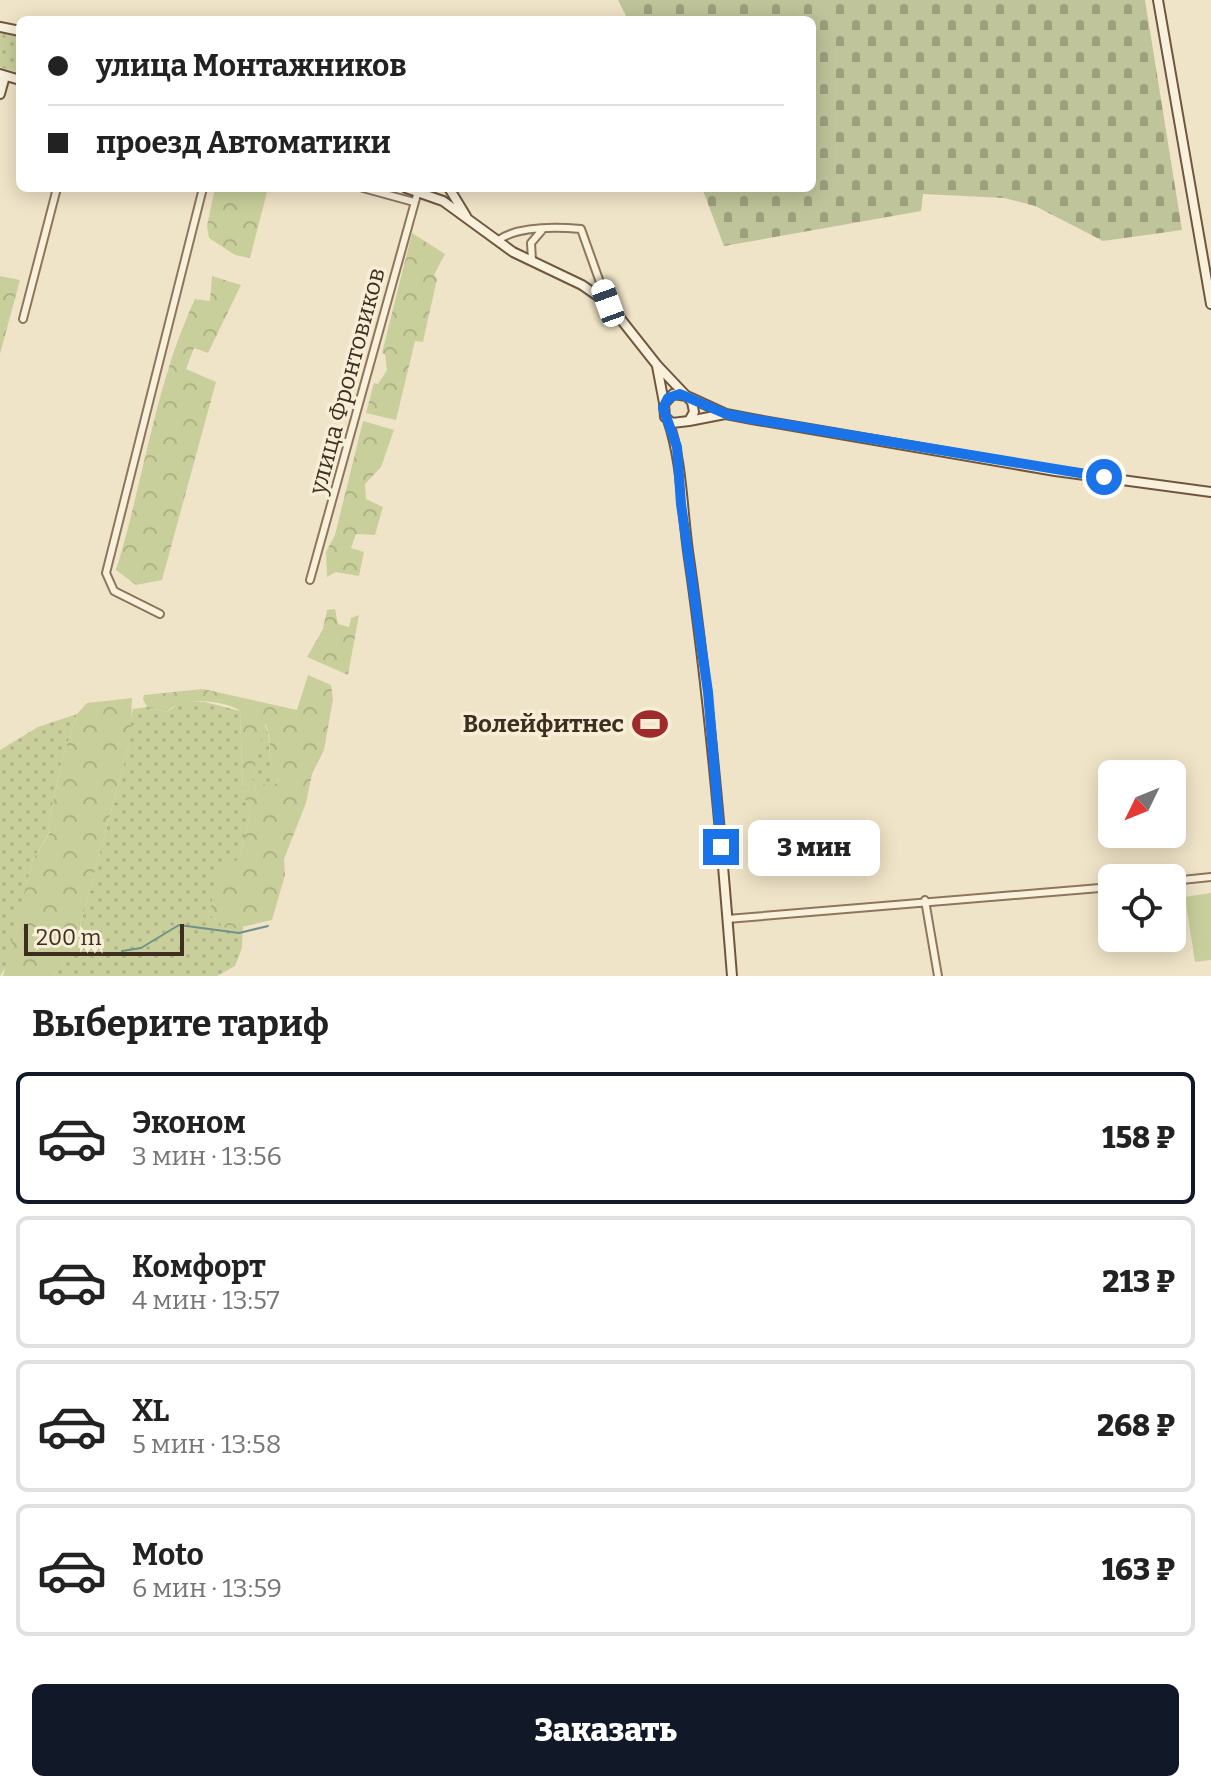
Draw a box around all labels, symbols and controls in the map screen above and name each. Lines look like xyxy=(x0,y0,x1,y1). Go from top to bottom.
text: улица Монтажников xyxy=(96,48,407,84)
text: проезд Автоматики xyxy=(96,125,391,161)
street label: улица Фронтовиков xyxy=(303,265,391,498)
car xyxy=(589,276,627,330)
route start xyxy=(1086,459,1122,495)
sports icon: Волейфитнес xyxy=(631,705,669,743)
place label: Волейфитнес xyxy=(463,710,624,738)
north arrow xyxy=(1098,760,1186,848)
map controls xyxy=(1098,760,1186,952)
callout: 3 мин xyxy=(749,819,881,875)
route end xyxy=(703,829,739,865)
text: 3 мин xyxy=(777,832,851,863)
button: locate xyxy=(1098,864,1186,952)
scale bar xyxy=(24,920,184,956)
text: 200 m xyxy=(36,924,102,951)
text: Выберите тариф xyxy=(32,1002,329,1046)
icon: car xyxy=(36,1102,108,1174)
text: Эконом xyxy=(132,1105,246,1141)
text: 158 ₽ xyxy=(1102,1120,1175,1156)
text: 3 мин · 13:56 xyxy=(132,1141,282,1172)
icon: car xyxy=(36,1246,108,1318)
text: Комфорт xyxy=(132,1249,266,1285)
text: 213 ₽ xyxy=(1102,1264,1175,1300)
text: 4 мин · 13:57 xyxy=(132,1285,280,1316)
icon: car xyxy=(36,1390,108,1462)
text: XL xyxy=(132,1393,169,1429)
text: 268 ₽ xyxy=(1097,1408,1175,1444)
text: 5 мин · 13:58 xyxy=(132,1429,281,1460)
icon: car xyxy=(36,1534,108,1606)
text: Moto xyxy=(132,1537,204,1573)
text: 163 ₽ xyxy=(1102,1552,1175,1588)
text: 6 мин · 13:59 xyxy=(132,1573,282,1604)
button: Заказать xyxy=(32,1684,1179,1776)

